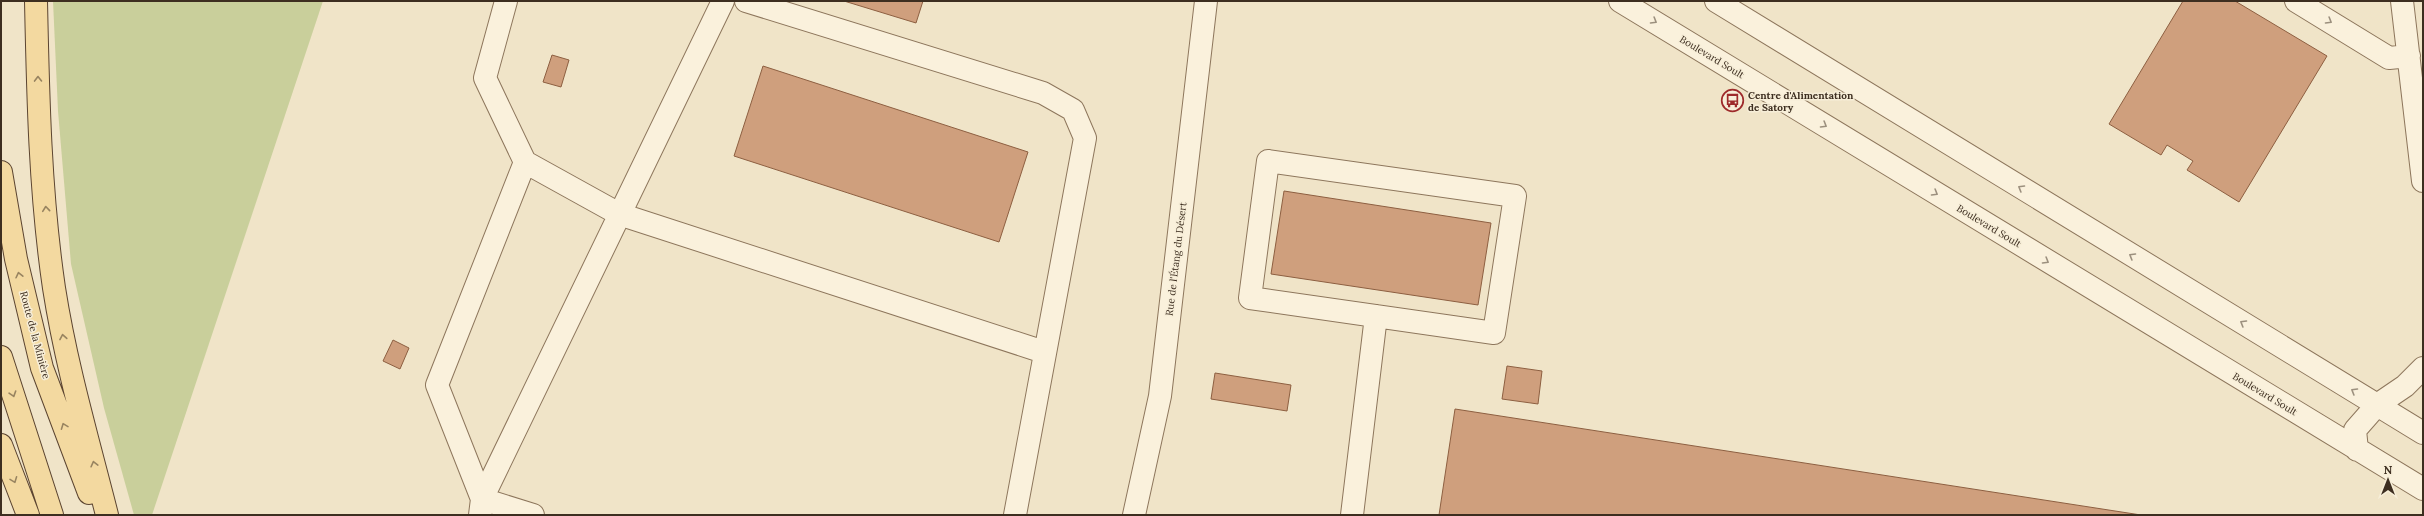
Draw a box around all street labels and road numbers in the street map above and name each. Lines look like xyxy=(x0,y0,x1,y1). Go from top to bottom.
street label: Boulevard Soult xyxy=(1677,33,1747,81)
street label: Rue de l'Étang du Désert xyxy=(1163,201,1189,317)
street label: Boulevard Soult xyxy=(1954,202,2024,250)
street label: Route de la Minière xyxy=(17,290,53,381)
street label: Boulevard Soult xyxy=(2230,370,2300,418)

